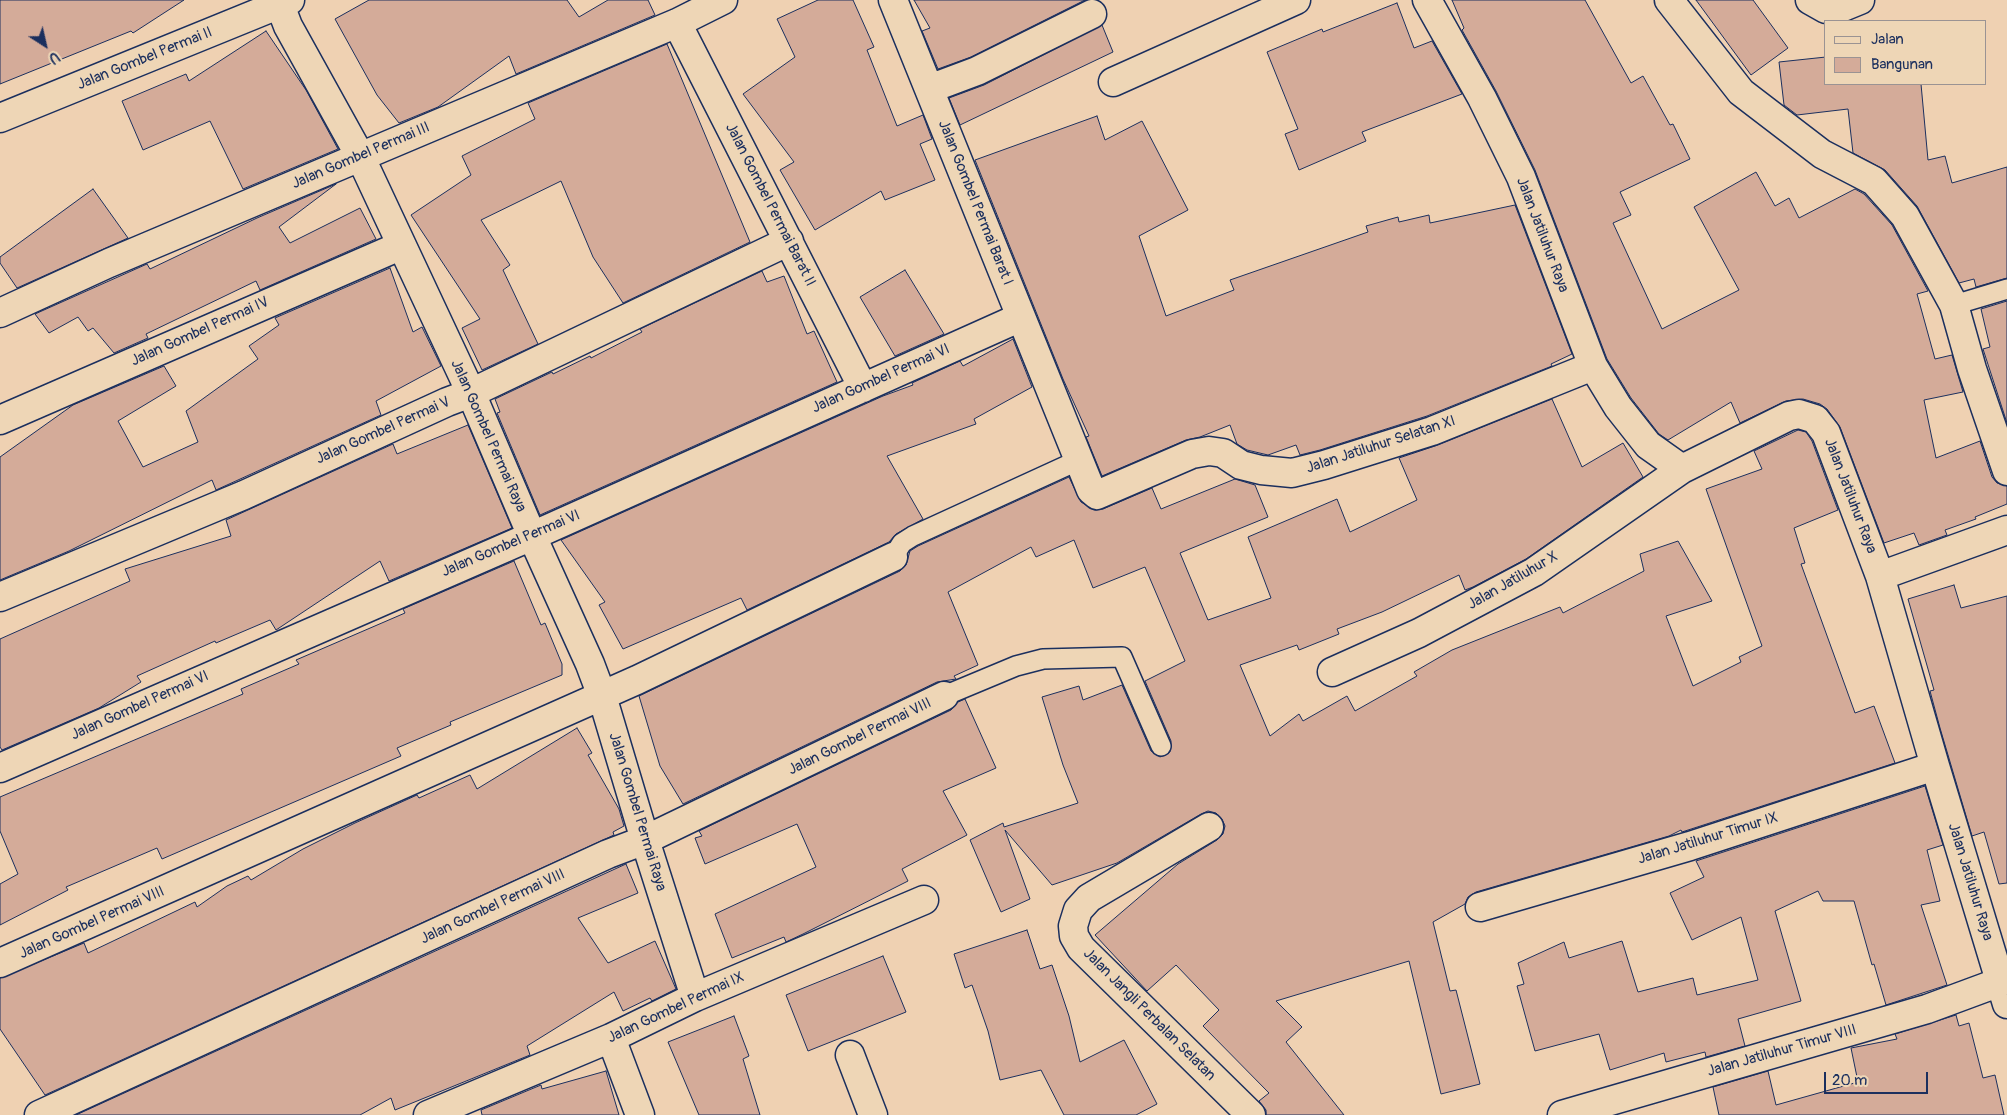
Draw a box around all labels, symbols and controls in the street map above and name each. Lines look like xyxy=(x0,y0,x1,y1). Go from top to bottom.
north arrow xyxy=(20,20,70,70)
legend xyxy=(1824,20,1987,85)
street label: Jalan Gombel Permai II xyxy=(75,24,215,94)
text: Jalan xyxy=(1871,30,1904,49)
text: U xyxy=(45,48,63,67)
text: Bangunan xyxy=(1871,55,1933,74)
street label: Jalan Gombel Permai Barat I xyxy=(934,118,1016,288)
street label: Jalan Gombel Permai III xyxy=(289,119,433,193)
street label: Jalan Gombel Permai Barat II xyxy=(721,120,819,290)
street label: Jalan Jatiluhur Raya xyxy=(1512,175,1572,295)
street label: Jalan Gombel Permai IV xyxy=(128,293,272,371)
street label: Jalan Gombel Permai VI xyxy=(809,340,953,418)
street label: Jalan Gombel Permai Raya xyxy=(446,357,530,515)
street label: Jalan Gombel Permai V xyxy=(313,393,453,469)
street label: Jalan Jatiluhur Selatan XI xyxy=(1304,412,1458,478)
street label: Jalan Jatiluhur Raya xyxy=(1820,436,1880,556)
street label: Jalan Gombel Permai VI xyxy=(439,507,583,581)
street label: Jalan Jatiluhur X xyxy=(1465,548,1561,614)
street label: Jalan Gombel Permai VI xyxy=(68,667,212,745)
street label: Jalan Gombel Permai VIII xyxy=(785,694,935,780)
street label: Jalan Gombel Permai Raya xyxy=(604,731,670,893)
street label: Jalan Jatiluhur Timur IX xyxy=(1636,809,1780,869)
street label: Jalan Jatiluhur Raya xyxy=(1944,821,1996,943)
street label: Jalan Gombel Permai VIII xyxy=(418,866,568,948)
street label: Jalan Gombel Permai VIII xyxy=(16,883,168,963)
street label: Jalan Jangli Perbalan Selatan xyxy=(1079,945,1219,1085)
street label: Jalan Gombel Permai IX xyxy=(605,968,747,1048)
street label: Jalan Jatiluhur Timur VIII xyxy=(1705,1021,1859,1081)
scale bar xyxy=(1827,1062,1931,1094)
text: 20 m xyxy=(1832,1071,1867,1090)

